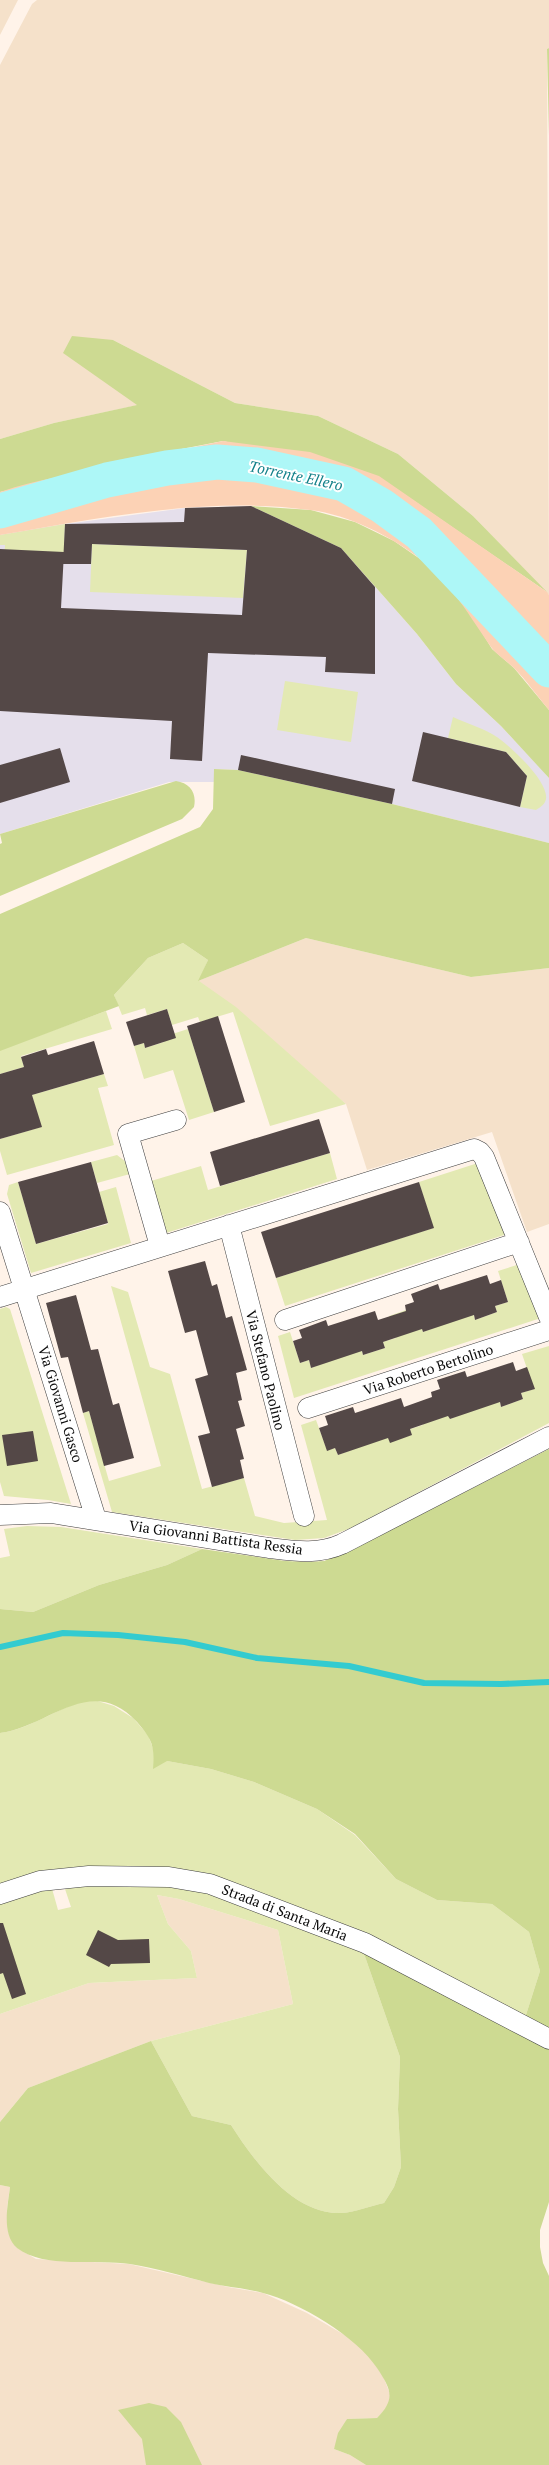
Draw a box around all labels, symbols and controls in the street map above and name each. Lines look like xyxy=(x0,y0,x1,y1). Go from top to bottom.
water label: Torrente Ellero xyxy=(247,455,345,495)
street label: Via Stefano Paolino xyxy=(242,1308,290,1432)
street label: Via Roberto Bertolino xyxy=(361,1339,496,1399)
street label: Via Giovanni Gasco xyxy=(34,1343,88,1465)
street label: Via Giovanni Battista Ressia xyxy=(128,1515,304,1559)
street label: Strada di Santa Maria xyxy=(219,1879,351,1945)

